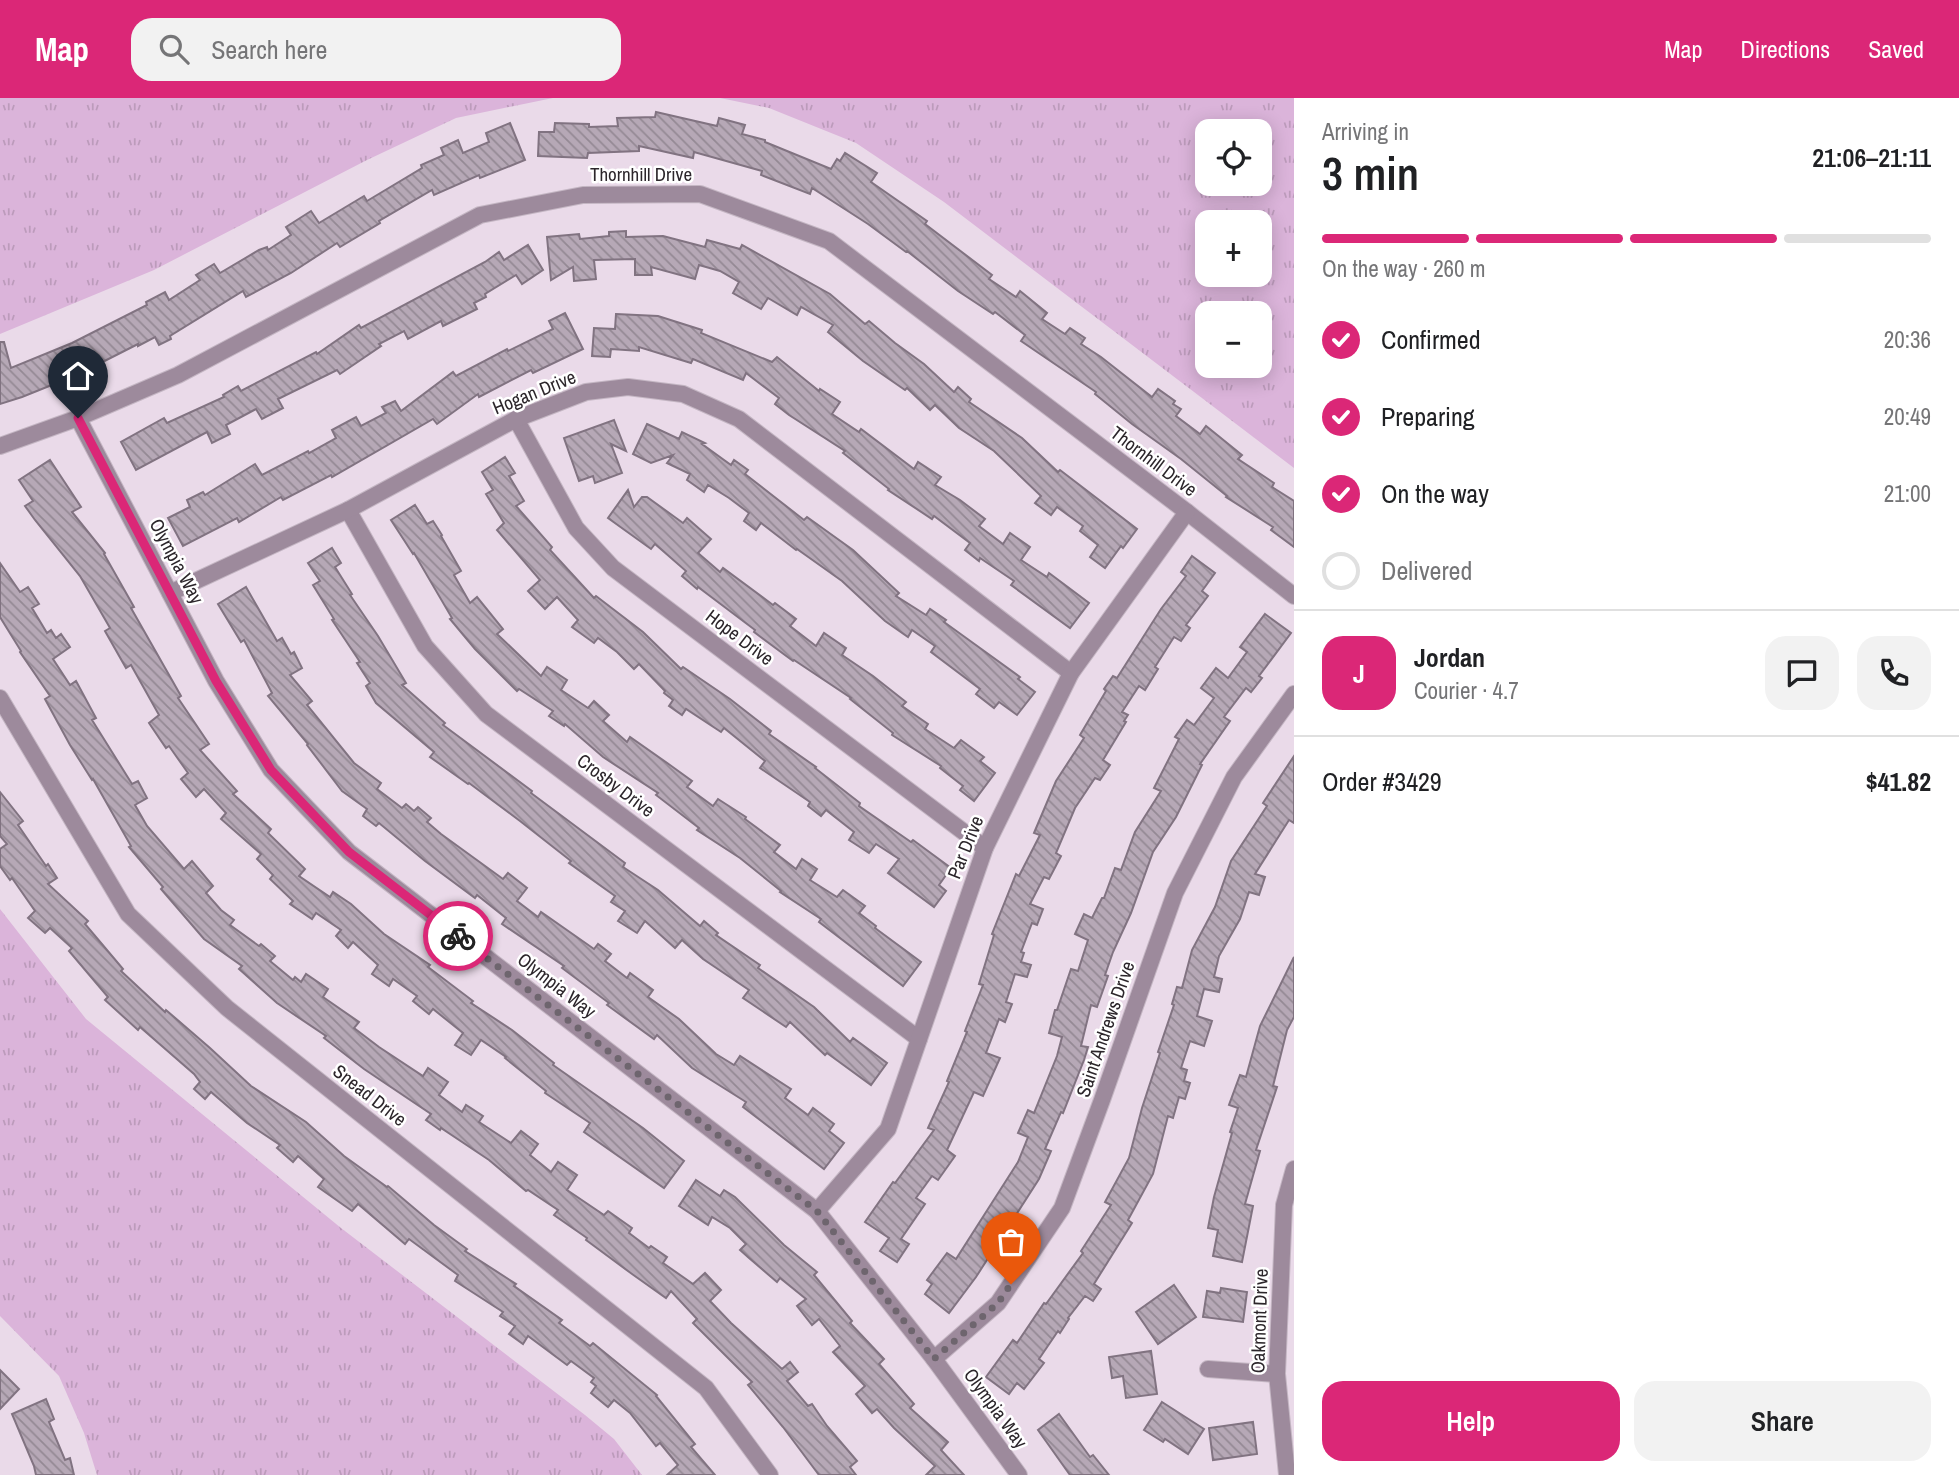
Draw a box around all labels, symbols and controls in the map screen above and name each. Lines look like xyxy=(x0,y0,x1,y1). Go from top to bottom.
search box xyxy=(131,18,621,81)
text: Map xyxy=(35,27,89,71)
icon: search xyxy=(155,30,193,68)
text: Search here xyxy=(211,32,327,67)
text: Map xyxy=(1664,33,1702,65)
text: Directions xyxy=(1740,33,1830,65)
text: Saved xyxy=(1868,33,1924,65)
text: Arriving in xyxy=(1322,116,1409,147)
map controls xyxy=(1195,119,1272,378)
button: locate xyxy=(1195,119,1272,196)
text: 21:06–21:11 xyxy=(1812,140,1931,175)
text: 3 min xyxy=(1322,142,1419,204)
street label: Thornhill Drive xyxy=(590,161,692,187)
button: + xyxy=(1195,210,1272,287)
text: On the way · 260 m xyxy=(1322,253,1486,284)
button: − xyxy=(1195,301,1272,378)
icon: check xyxy=(1322,321,1360,359)
text: Confirmed xyxy=(1381,322,1481,357)
text: 20:36 xyxy=(1884,324,1931,355)
pin xyxy=(48,346,108,418)
icon: home xyxy=(59,357,97,395)
street label: Hogan Drive xyxy=(489,364,579,420)
icon: check xyxy=(1322,398,1360,436)
text: Preparing xyxy=(1381,399,1475,434)
text: 20:49 xyxy=(1884,401,1931,432)
street label: Thornhill Drive xyxy=(1105,420,1203,502)
icon: check xyxy=(1322,475,1360,513)
text: On the way xyxy=(1381,476,1489,511)
text: 21:00 xyxy=(1884,478,1931,509)
street label: Olympia Way xyxy=(144,514,210,608)
text: Delivered xyxy=(1381,553,1472,588)
street label: Hope Drive xyxy=(701,603,779,671)
button: chat xyxy=(1765,636,1839,710)
button: phone xyxy=(1857,636,1931,710)
text: Jordan xyxy=(1414,640,1485,675)
text: J xyxy=(1353,656,1365,691)
text: Courier · 4.7 xyxy=(1414,675,1519,706)
street label: Crosby Drive xyxy=(572,747,660,823)
text: Order #3429 xyxy=(1322,764,1442,799)
text: $41.82 xyxy=(1866,764,1931,799)
street label: Par Drive xyxy=(941,812,989,882)
courier xyxy=(423,901,493,971)
icon: bike xyxy=(439,917,477,955)
street label: Olympia Way xyxy=(512,946,602,1024)
street label: Saint Andrews Drive xyxy=(1070,958,1140,1100)
street label: Snead Drive xyxy=(328,1058,412,1132)
pin xyxy=(981,1212,1041,1284)
icon: bag xyxy=(992,1223,1030,1261)
street label: Oakmont Drive xyxy=(1244,1268,1274,1374)
street label: Olympia Way xyxy=(958,1363,1034,1453)
button: Help xyxy=(1322,1381,1620,1461)
button: Share xyxy=(1634,1381,1931,1461)

